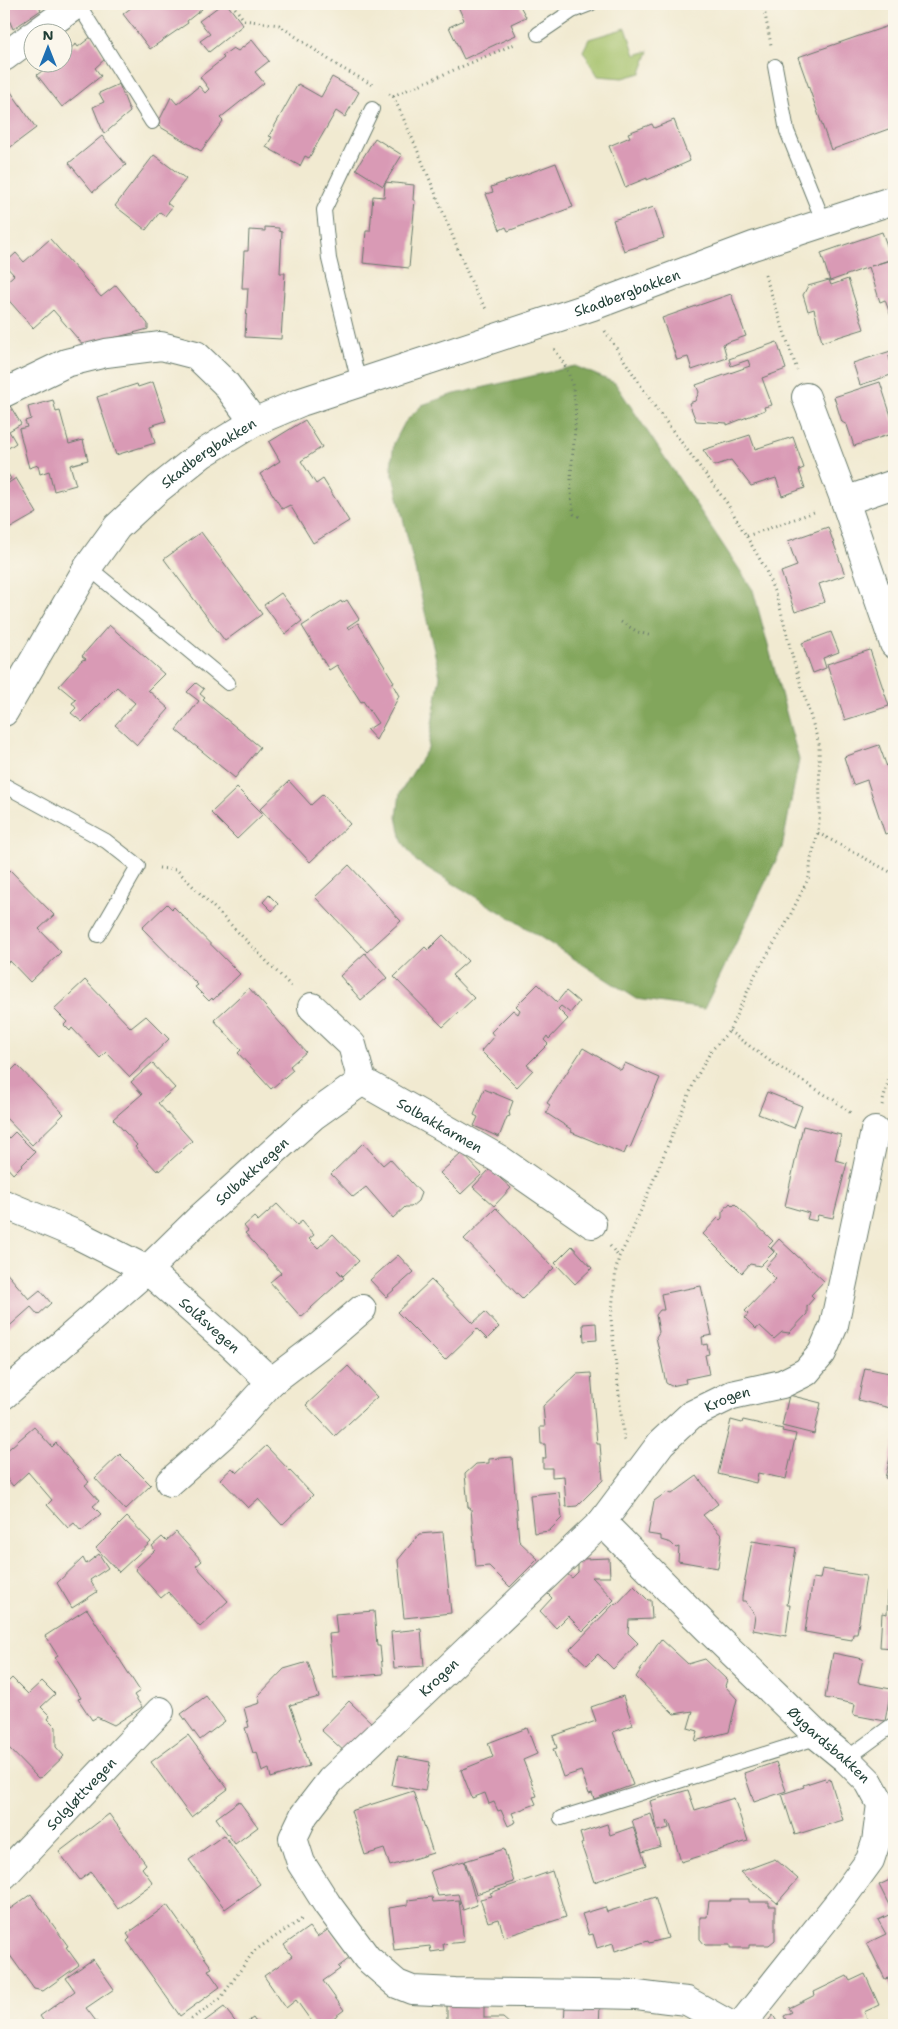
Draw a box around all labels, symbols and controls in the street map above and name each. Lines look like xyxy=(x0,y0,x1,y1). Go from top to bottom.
north arrow xyxy=(22,22,72,72)
text: N xyxy=(42,26,54,44)
street label: Skadbergbakken xyxy=(572,265,683,321)
street label: Skadbergbakken xyxy=(157,414,260,492)
street label: Solbakkarmen xyxy=(394,1094,486,1157)
street label: Solbakkvegen xyxy=(211,1133,293,1209)
street label: Solåsvegen xyxy=(175,1293,244,1357)
street label: Krogen xyxy=(701,1382,752,1416)
street label: Krogen xyxy=(415,1654,463,1700)
street label: Øygardsbakken xyxy=(784,1703,874,1787)
street label: Solgløttvegen xyxy=(42,1753,120,1834)

